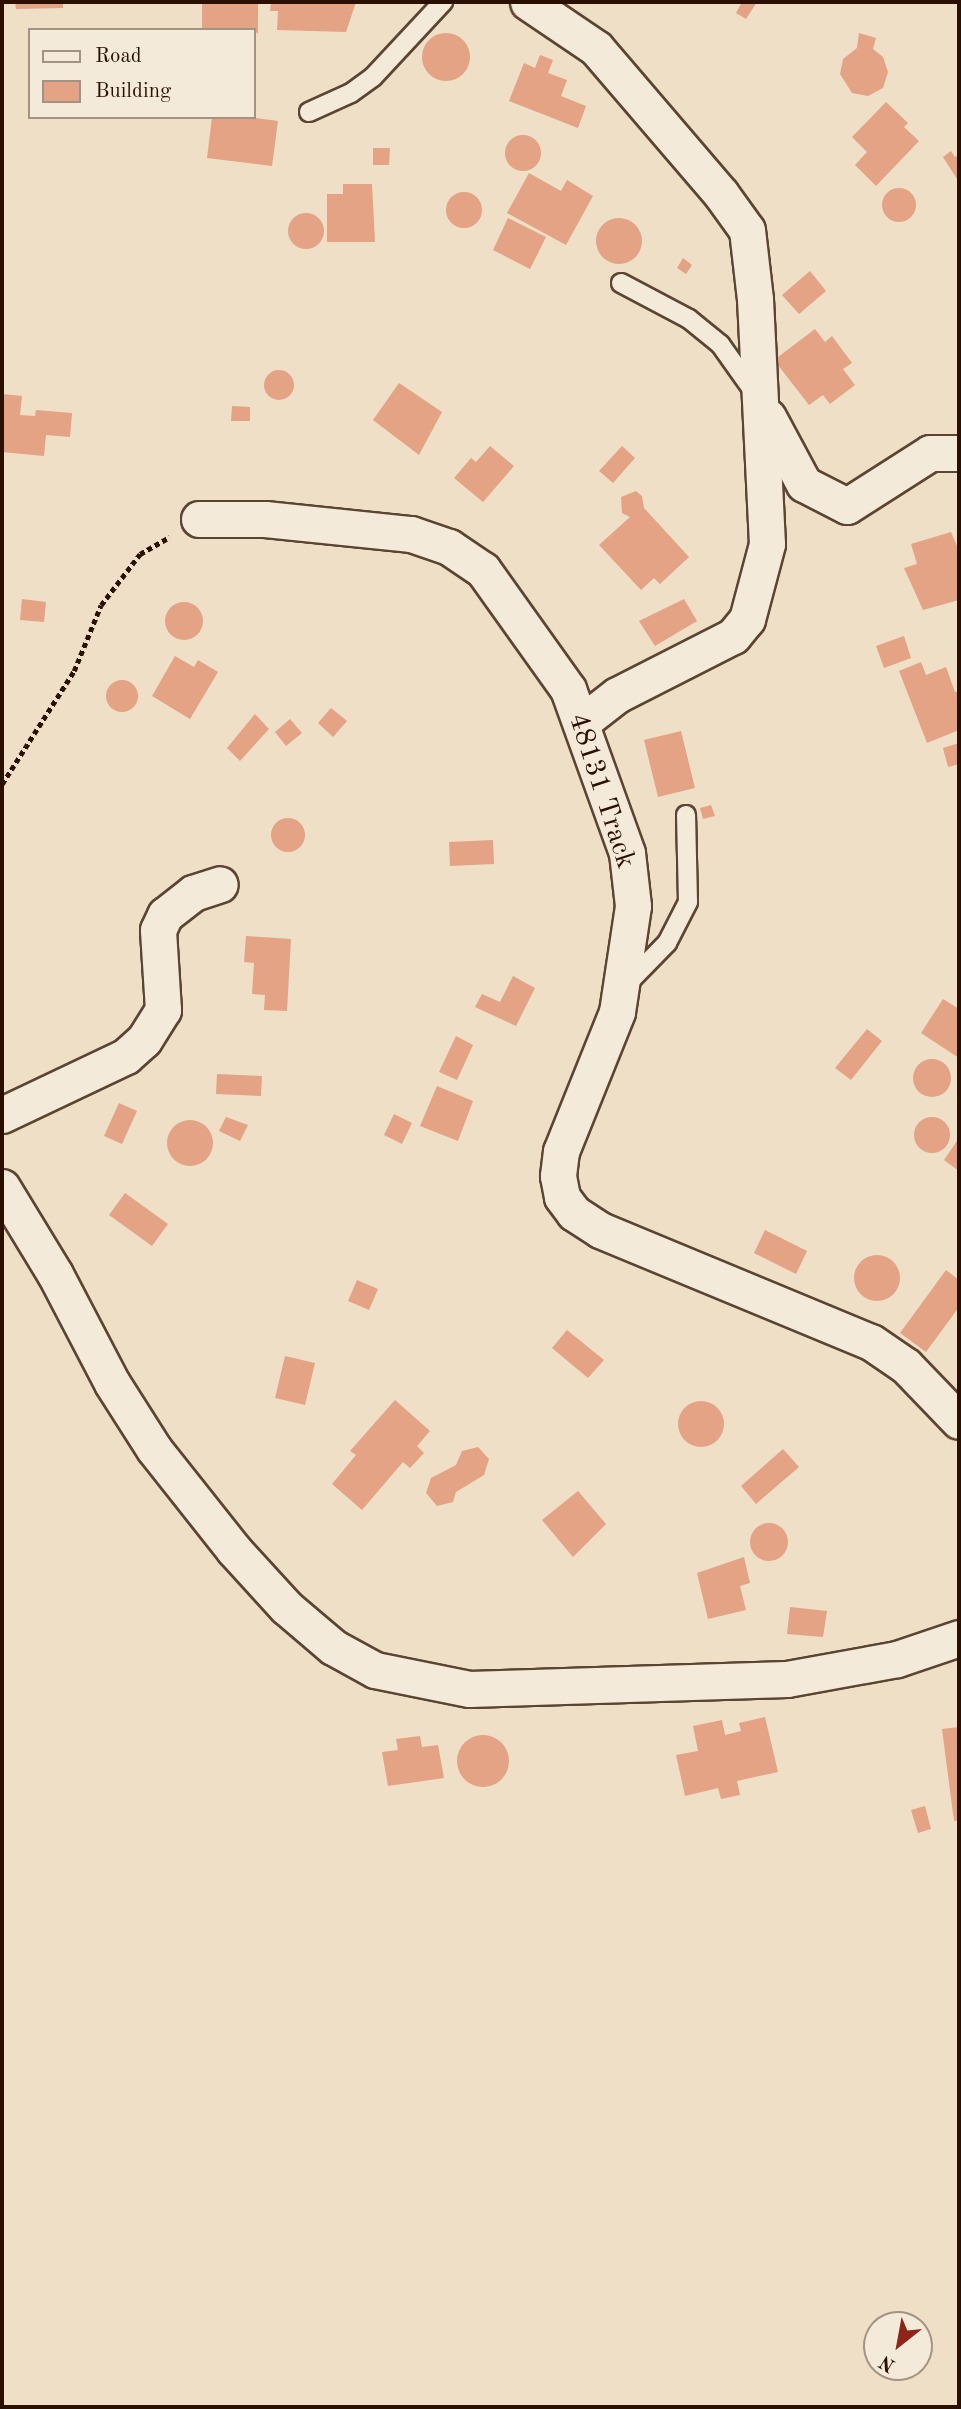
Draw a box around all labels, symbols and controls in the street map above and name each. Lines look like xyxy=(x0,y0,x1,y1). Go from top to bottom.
legend xyxy=(28,28,256,119)
text: Road xyxy=(95,46,142,67)
text: Building xyxy=(95,81,171,102)
street label: 48131 Track xyxy=(560,709,642,873)
north arrow xyxy=(863,2311,933,2381)
text: N xyxy=(877,2351,899,2375)

